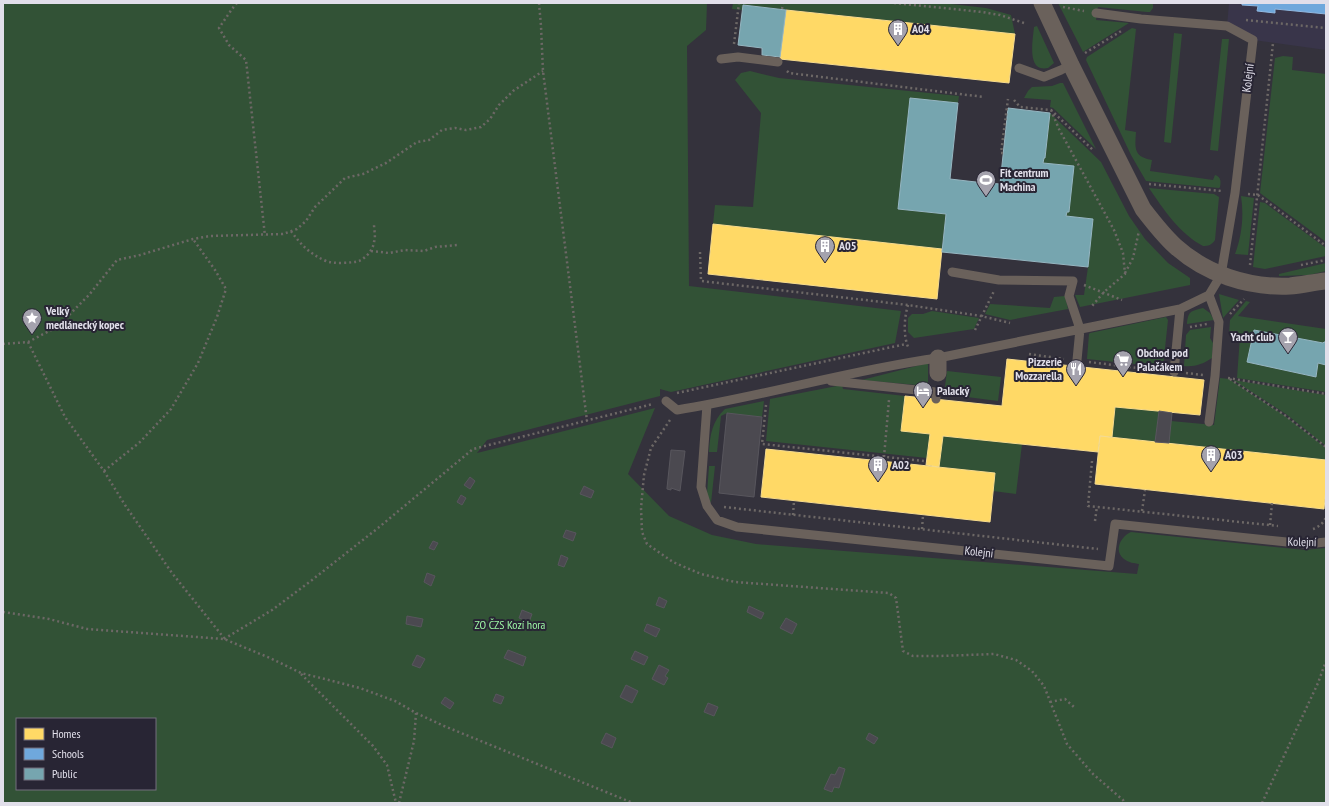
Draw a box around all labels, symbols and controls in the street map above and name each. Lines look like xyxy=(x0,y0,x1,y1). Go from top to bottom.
building icon: A04 xyxy=(887,18,909,46)
place label: A04 xyxy=(911,21,930,36)
street label: Kolejní xyxy=(1238,62,1257,93)
place label: Fit centrum Machina xyxy=(1000,165,1049,194)
sports icon: Fit centrum Machina xyxy=(975,169,997,197)
building icon: A05 xyxy=(814,235,836,263)
place label: A05 xyxy=(838,238,856,253)
place label: Velký medlánecký kopec xyxy=(45,303,125,332)
place icon: Velký medlánecký kopec xyxy=(21,307,43,335)
bar icon: Yacht club xyxy=(1277,326,1299,354)
place label: Yacht club xyxy=(1229,329,1275,344)
place label: Obchod pod Palačákem xyxy=(1137,345,1188,374)
supermarket icon: Obchod pod Palačákem xyxy=(1112,349,1134,377)
place label: Pizzerie Mozzarella xyxy=(1015,354,1062,383)
restaurant icon: Pizzerie Mozzarella xyxy=(1065,358,1087,386)
hotel icon: Palacký xyxy=(912,380,934,408)
place label: Palacký xyxy=(937,383,970,398)
building icon: A03 xyxy=(1200,444,1222,472)
place label: A03 xyxy=(1224,447,1243,462)
building icon: A02 xyxy=(867,454,889,482)
place label: A02 xyxy=(891,457,909,472)
street label: Kolejní xyxy=(1287,534,1317,549)
street label: Kolejní xyxy=(964,543,995,561)
park label: ZO ČZS Kozí hora xyxy=(475,617,546,632)
legend xyxy=(16,718,156,790)
text: Homes xyxy=(52,726,80,741)
text: Schools xyxy=(52,746,84,761)
text: Public xyxy=(52,766,78,781)

